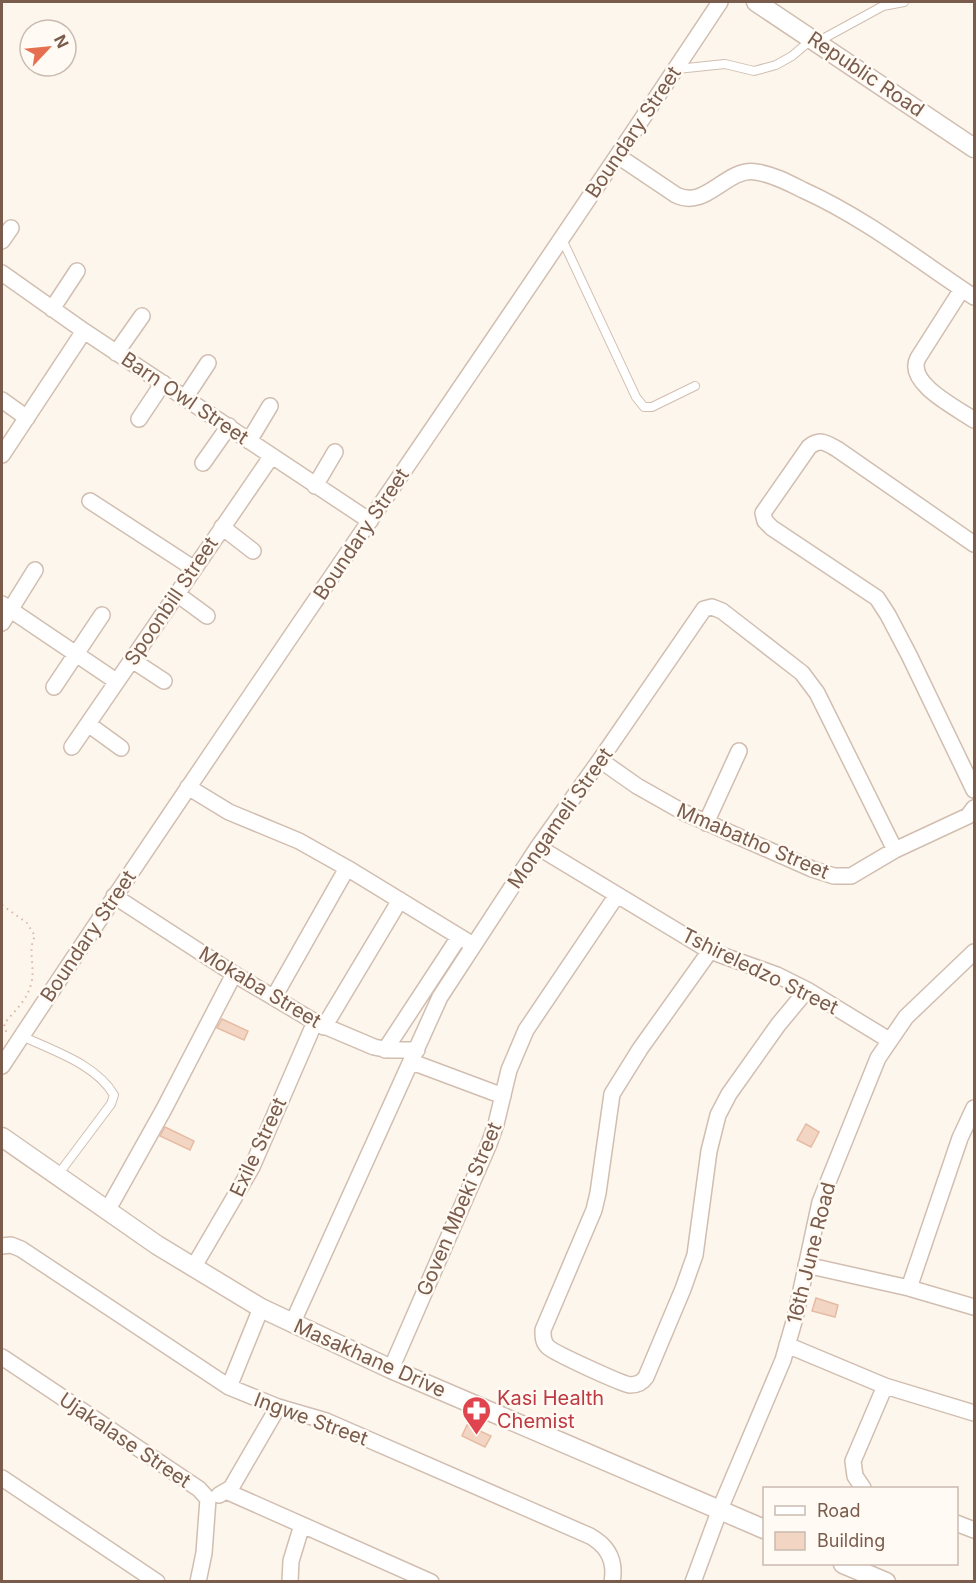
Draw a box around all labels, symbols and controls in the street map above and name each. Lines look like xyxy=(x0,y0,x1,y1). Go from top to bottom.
north arrow xyxy=(18,18,78,78)
street label: Republic Road xyxy=(803,26,929,122)
text: N xyxy=(50,32,73,51)
street label: Boundary Street xyxy=(580,61,686,202)
street label: Barn Owl Street xyxy=(117,347,254,450)
street label: Boundary Street xyxy=(308,463,414,604)
street label: Spoonbill Street xyxy=(119,532,223,670)
street label: Mongameli Street xyxy=(502,743,618,893)
street label: Mmabatho Street xyxy=(673,798,833,884)
street label: Boundary Street xyxy=(35,865,141,1006)
street label: Tshireledzo Street xyxy=(678,923,843,1019)
street label: Mokaba Street xyxy=(195,941,326,1033)
street label: Exile Street xyxy=(225,1093,292,1200)
street label: Goven Mbeki Street xyxy=(412,1118,507,1299)
street label: 16th June Road xyxy=(782,1180,840,1326)
street label: Masakhane Drive xyxy=(290,1314,450,1402)
place label: Kasi Health Chemist xyxy=(497,1386,604,1433)
street label: Ujakalase Street xyxy=(55,1387,196,1493)
street label: Ingwe Street xyxy=(251,1387,372,1451)
pharmacy icon: Kasi Health Chemist xyxy=(460,1394,492,1436)
legend xyxy=(763,1487,958,1565)
text: Road xyxy=(817,1500,860,1521)
text: Building xyxy=(817,1530,885,1551)

